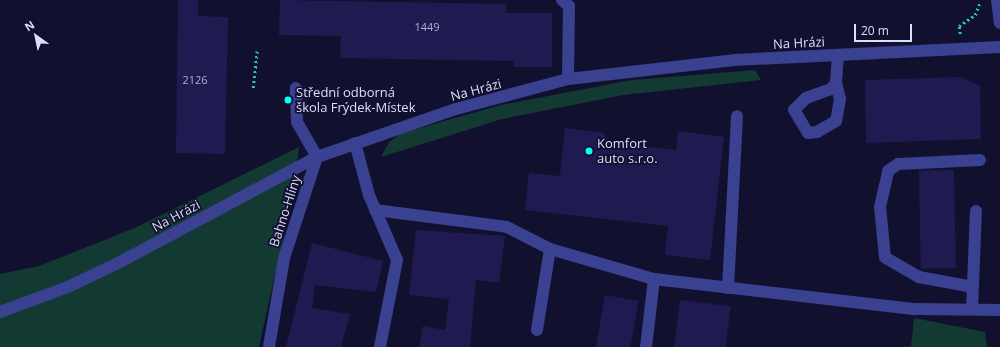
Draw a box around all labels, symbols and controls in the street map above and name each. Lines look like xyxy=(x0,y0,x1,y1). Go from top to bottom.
north arrow xyxy=(16,16,56,56)
scale bar xyxy=(856,16,914,42)
text: N xyxy=(21,17,37,34)
house number: 1449 xyxy=(414,20,440,34)
text: 20 m xyxy=(861,22,889,39)
street label: Na Hrázi xyxy=(773,34,825,52)
house number: 2126 xyxy=(182,73,208,87)
street label: Na Hrázi xyxy=(449,76,503,104)
place label: Střední odborná škola Frýdek-Místek xyxy=(296,85,415,116)
marker: Střední odborná škola Frýdek-Místek xyxy=(283,95,293,105)
place label: Komfort auto s.r.o. xyxy=(597,136,658,167)
marker: Komfort auto s.r.o. xyxy=(584,146,594,156)
street label: Bahno-Hlíny xyxy=(266,173,304,249)
street label: Na Hrázi xyxy=(149,197,203,235)

